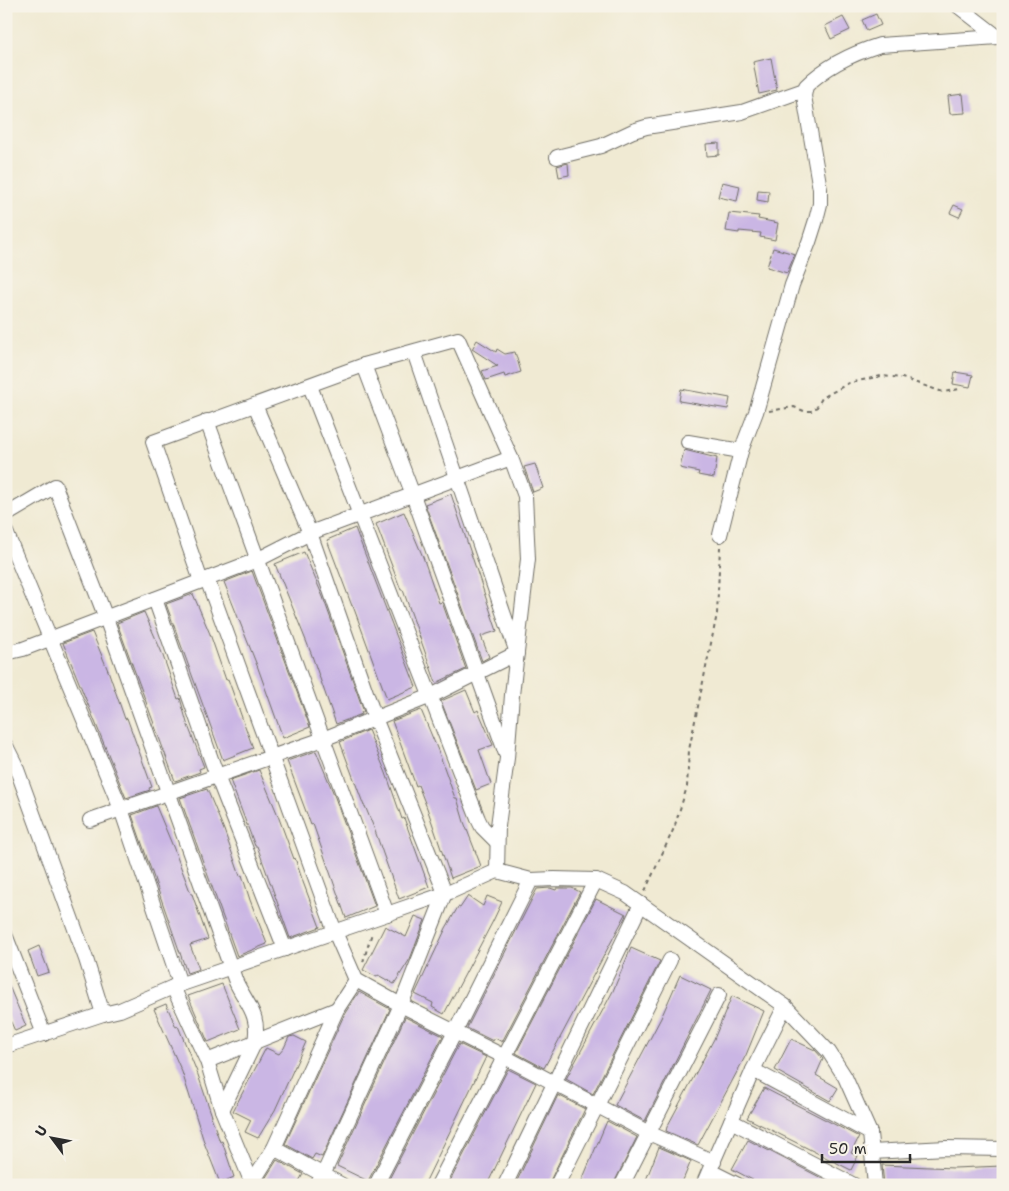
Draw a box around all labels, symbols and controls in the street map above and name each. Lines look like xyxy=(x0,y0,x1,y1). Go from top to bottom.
north arrow xyxy=(28,1114,78,1164)
text: U xyxy=(31,1122,51,1140)
scale bar xyxy=(822,1131,909,1163)
text: 50 m xyxy=(829,1139,867,1159)

